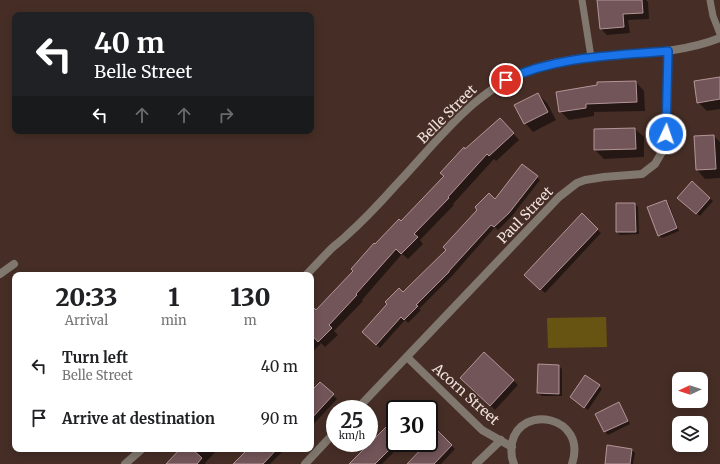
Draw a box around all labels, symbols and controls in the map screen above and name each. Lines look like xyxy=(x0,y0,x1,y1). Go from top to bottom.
text: 40 m xyxy=(94,25,165,61)
icon: left xyxy=(28,28,80,80)
text: Belle Street xyxy=(94,60,192,83)
pin xyxy=(489,63,523,97)
icon: arrive xyxy=(495,69,517,91)
street label: Belle Street xyxy=(414,80,481,147)
icon: left xyxy=(89,104,111,126)
icon: ahead xyxy=(131,104,153,126)
icon: ahead xyxy=(173,104,195,126)
icon: right xyxy=(215,104,237,126)
position arrow xyxy=(645,113,687,155)
street label: Paul Street xyxy=(493,182,557,247)
text: 20:33 xyxy=(55,282,117,313)
text: 1 xyxy=(168,282,179,313)
text: 130 xyxy=(230,282,270,313)
text: Arrival xyxy=(65,312,108,329)
text: min xyxy=(161,312,187,329)
text: m xyxy=(244,312,257,329)
text: Turn left xyxy=(62,348,128,367)
icon: left xyxy=(28,355,50,377)
text: 40 m xyxy=(261,357,298,376)
street label: Acorn Street xyxy=(428,359,504,429)
text: Belle Street xyxy=(62,367,133,384)
north arrow xyxy=(672,372,708,408)
map controls xyxy=(672,372,708,452)
speed limit sign: 30 xyxy=(386,400,438,452)
icon: arrive xyxy=(28,407,50,429)
text: 25 xyxy=(341,408,363,433)
text: Arrive at destination xyxy=(62,409,215,428)
text: 90 m xyxy=(261,409,298,428)
button: layers xyxy=(672,416,708,452)
text: km/h xyxy=(339,429,365,442)

